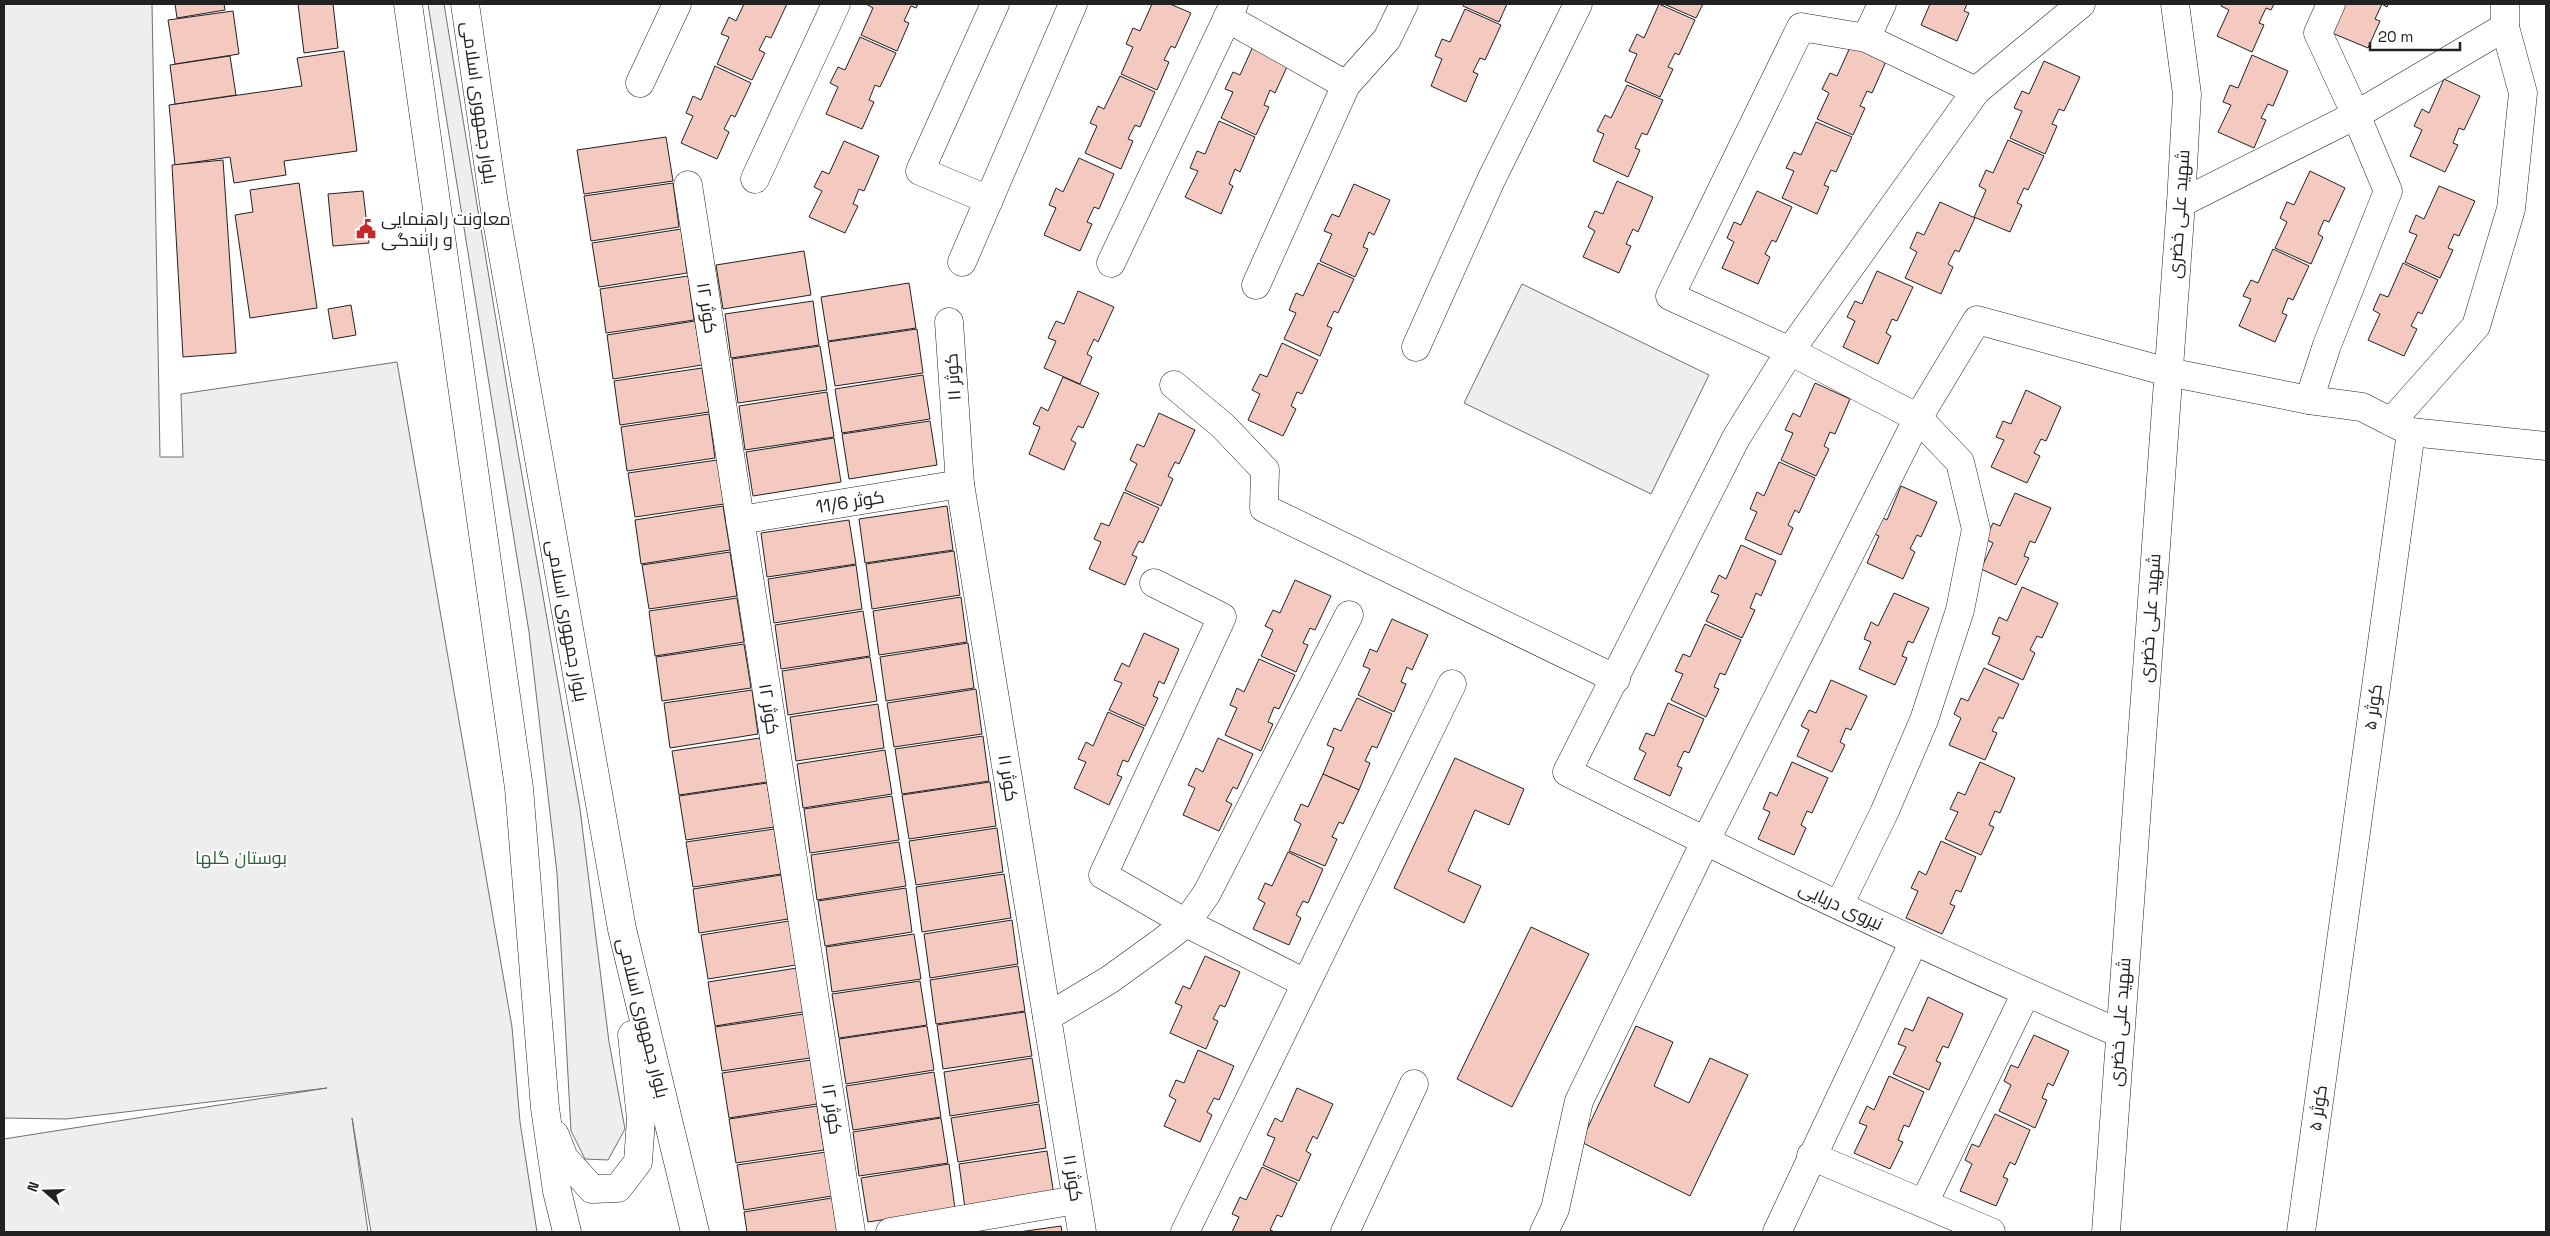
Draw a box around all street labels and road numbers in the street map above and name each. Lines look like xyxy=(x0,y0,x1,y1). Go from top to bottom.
street label: بلوار جمهوری اسلامی xyxy=(457,20,502,186)
street label: شهید علی خضری xyxy=(2163,149,2194,279)
street label: کوثر ۱۲ xyxy=(692,281,723,335)
street label: کوثر ۱۱ xyxy=(939,352,966,402)
street label: کوثر 11/6 xyxy=(814,485,886,518)
street label: بلوار جمهوری اسلامی xyxy=(542,538,593,704)
street label: شهید علی خضری xyxy=(2134,553,2165,683)
street label: کوثر ۱۲ xyxy=(754,682,785,736)
street label: کوثر ۵ xyxy=(2358,682,2387,731)
street label: کوثر ۱۱ xyxy=(993,753,1024,803)
street label: نیروی دریایی xyxy=(1795,876,1887,935)
street label: بلوار جمهوری اسلامی xyxy=(612,935,674,1100)
street label: شهید علی خضری xyxy=(2104,957,2135,1087)
street label: کوثر ۱۲ xyxy=(817,1082,848,1136)
street label: کوثر ۵ xyxy=(2303,1083,2332,1132)
street label: کوثر ۱۱ xyxy=(1058,1153,1089,1203)

